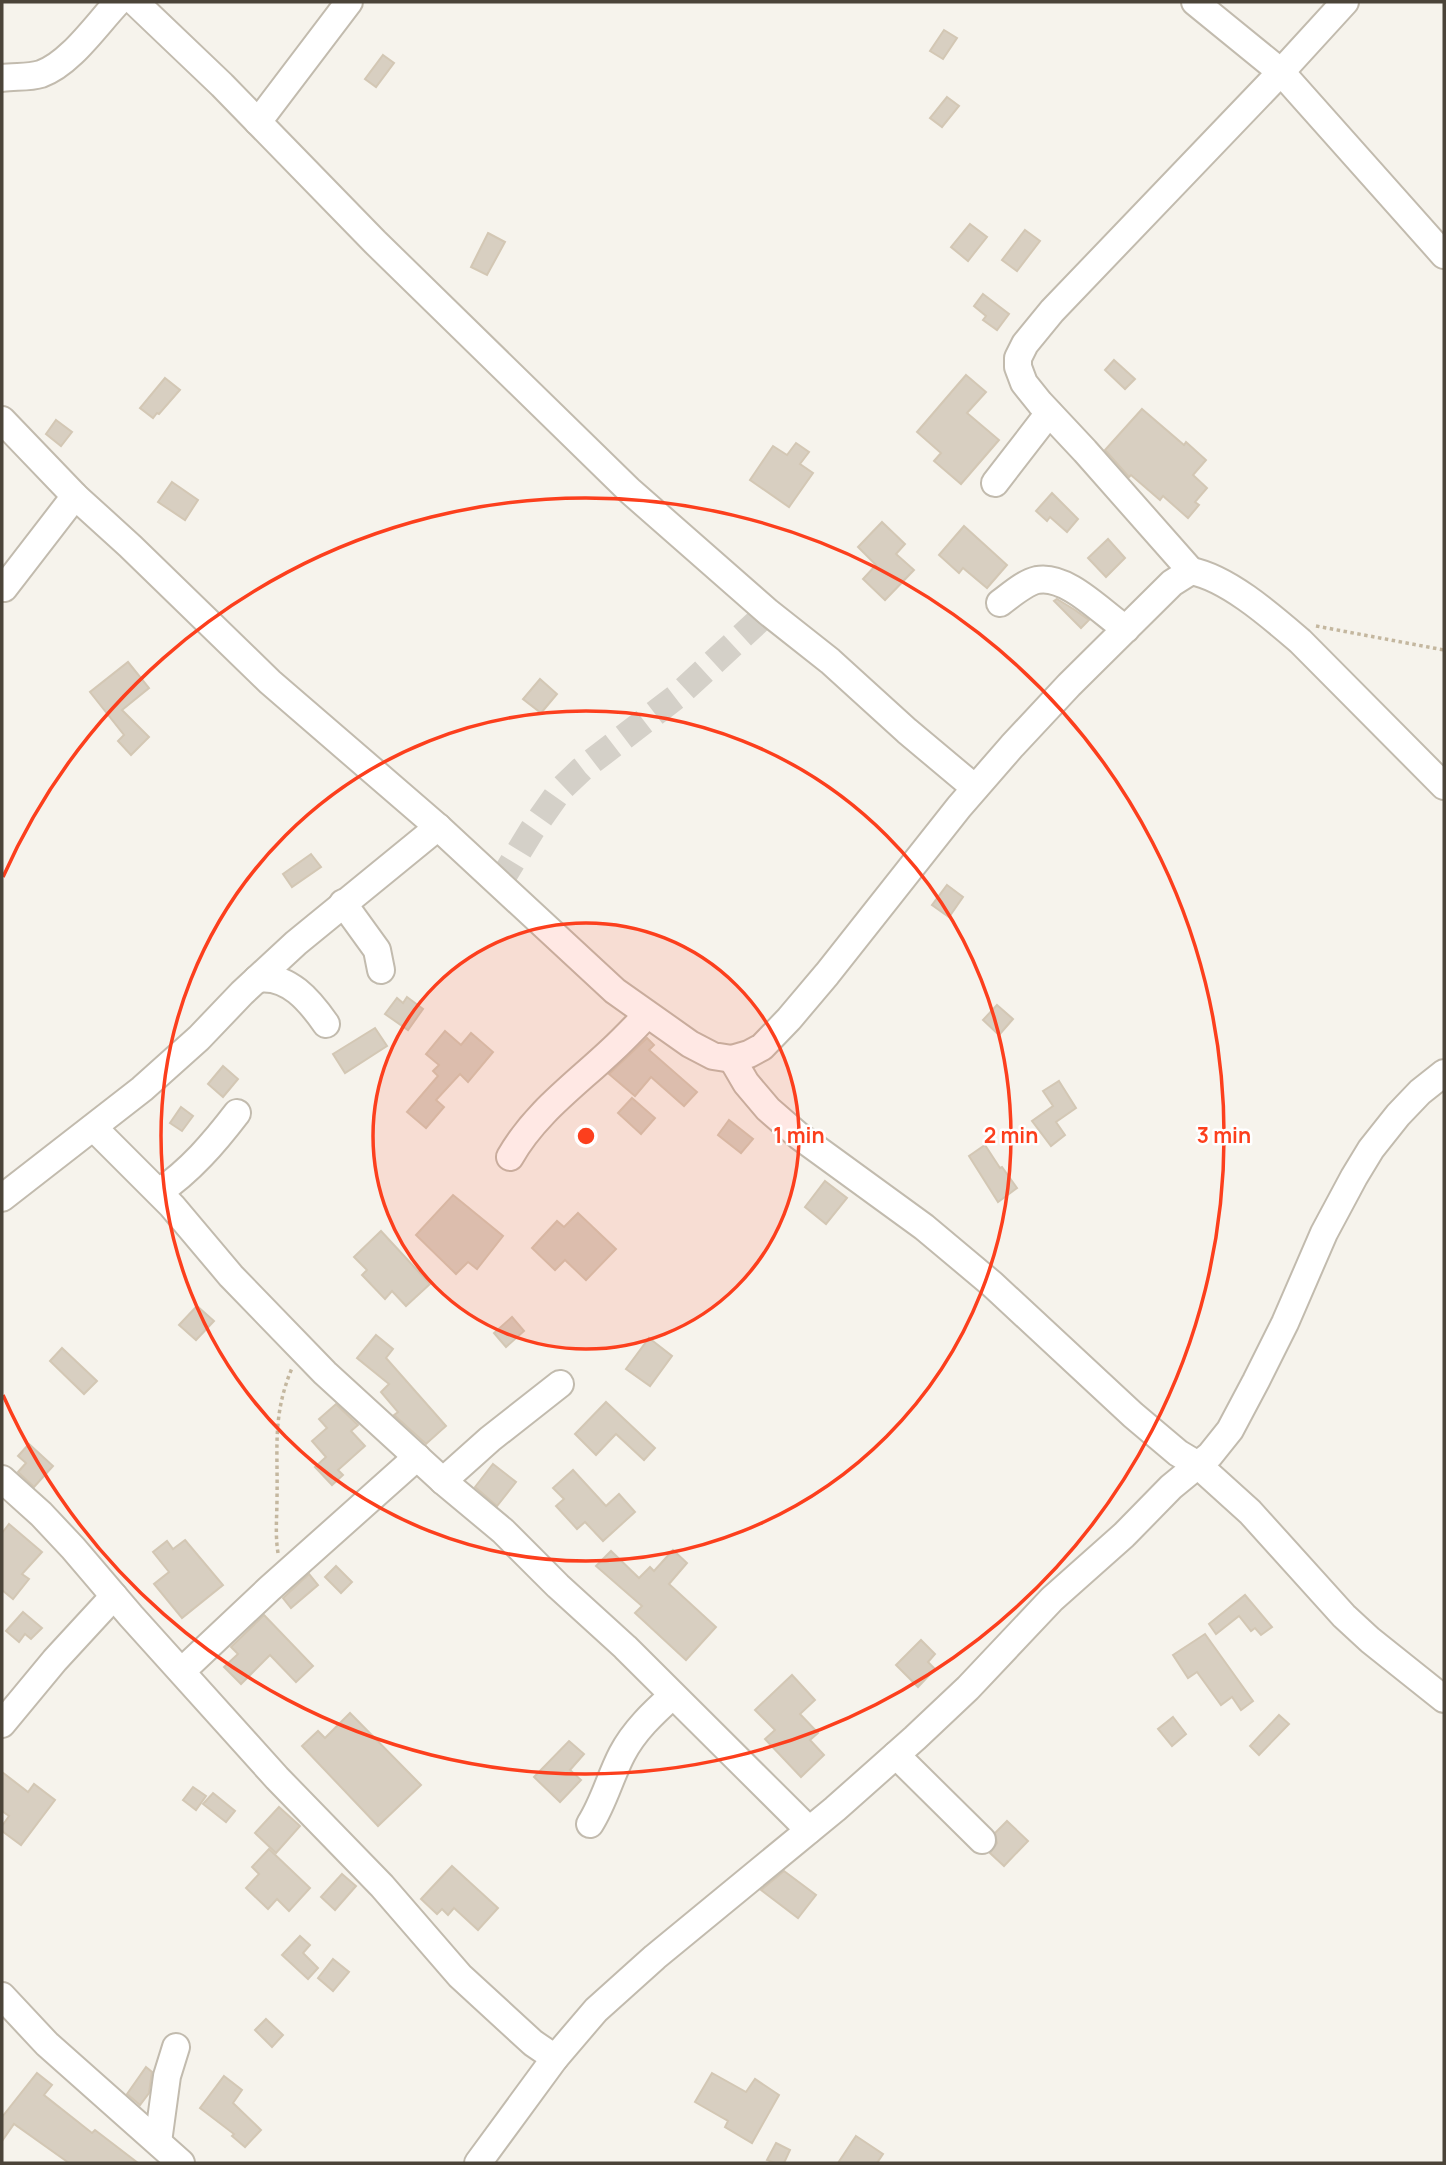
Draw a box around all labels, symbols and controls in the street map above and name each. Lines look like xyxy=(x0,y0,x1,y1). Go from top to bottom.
text: 1 min xyxy=(773,1121,825,1149)
text: 2 min xyxy=(984,1121,1038,1149)
text: 3 min xyxy=(1197,1121,1251,1149)
centre of rings xyxy=(574,1124,598,1148)

